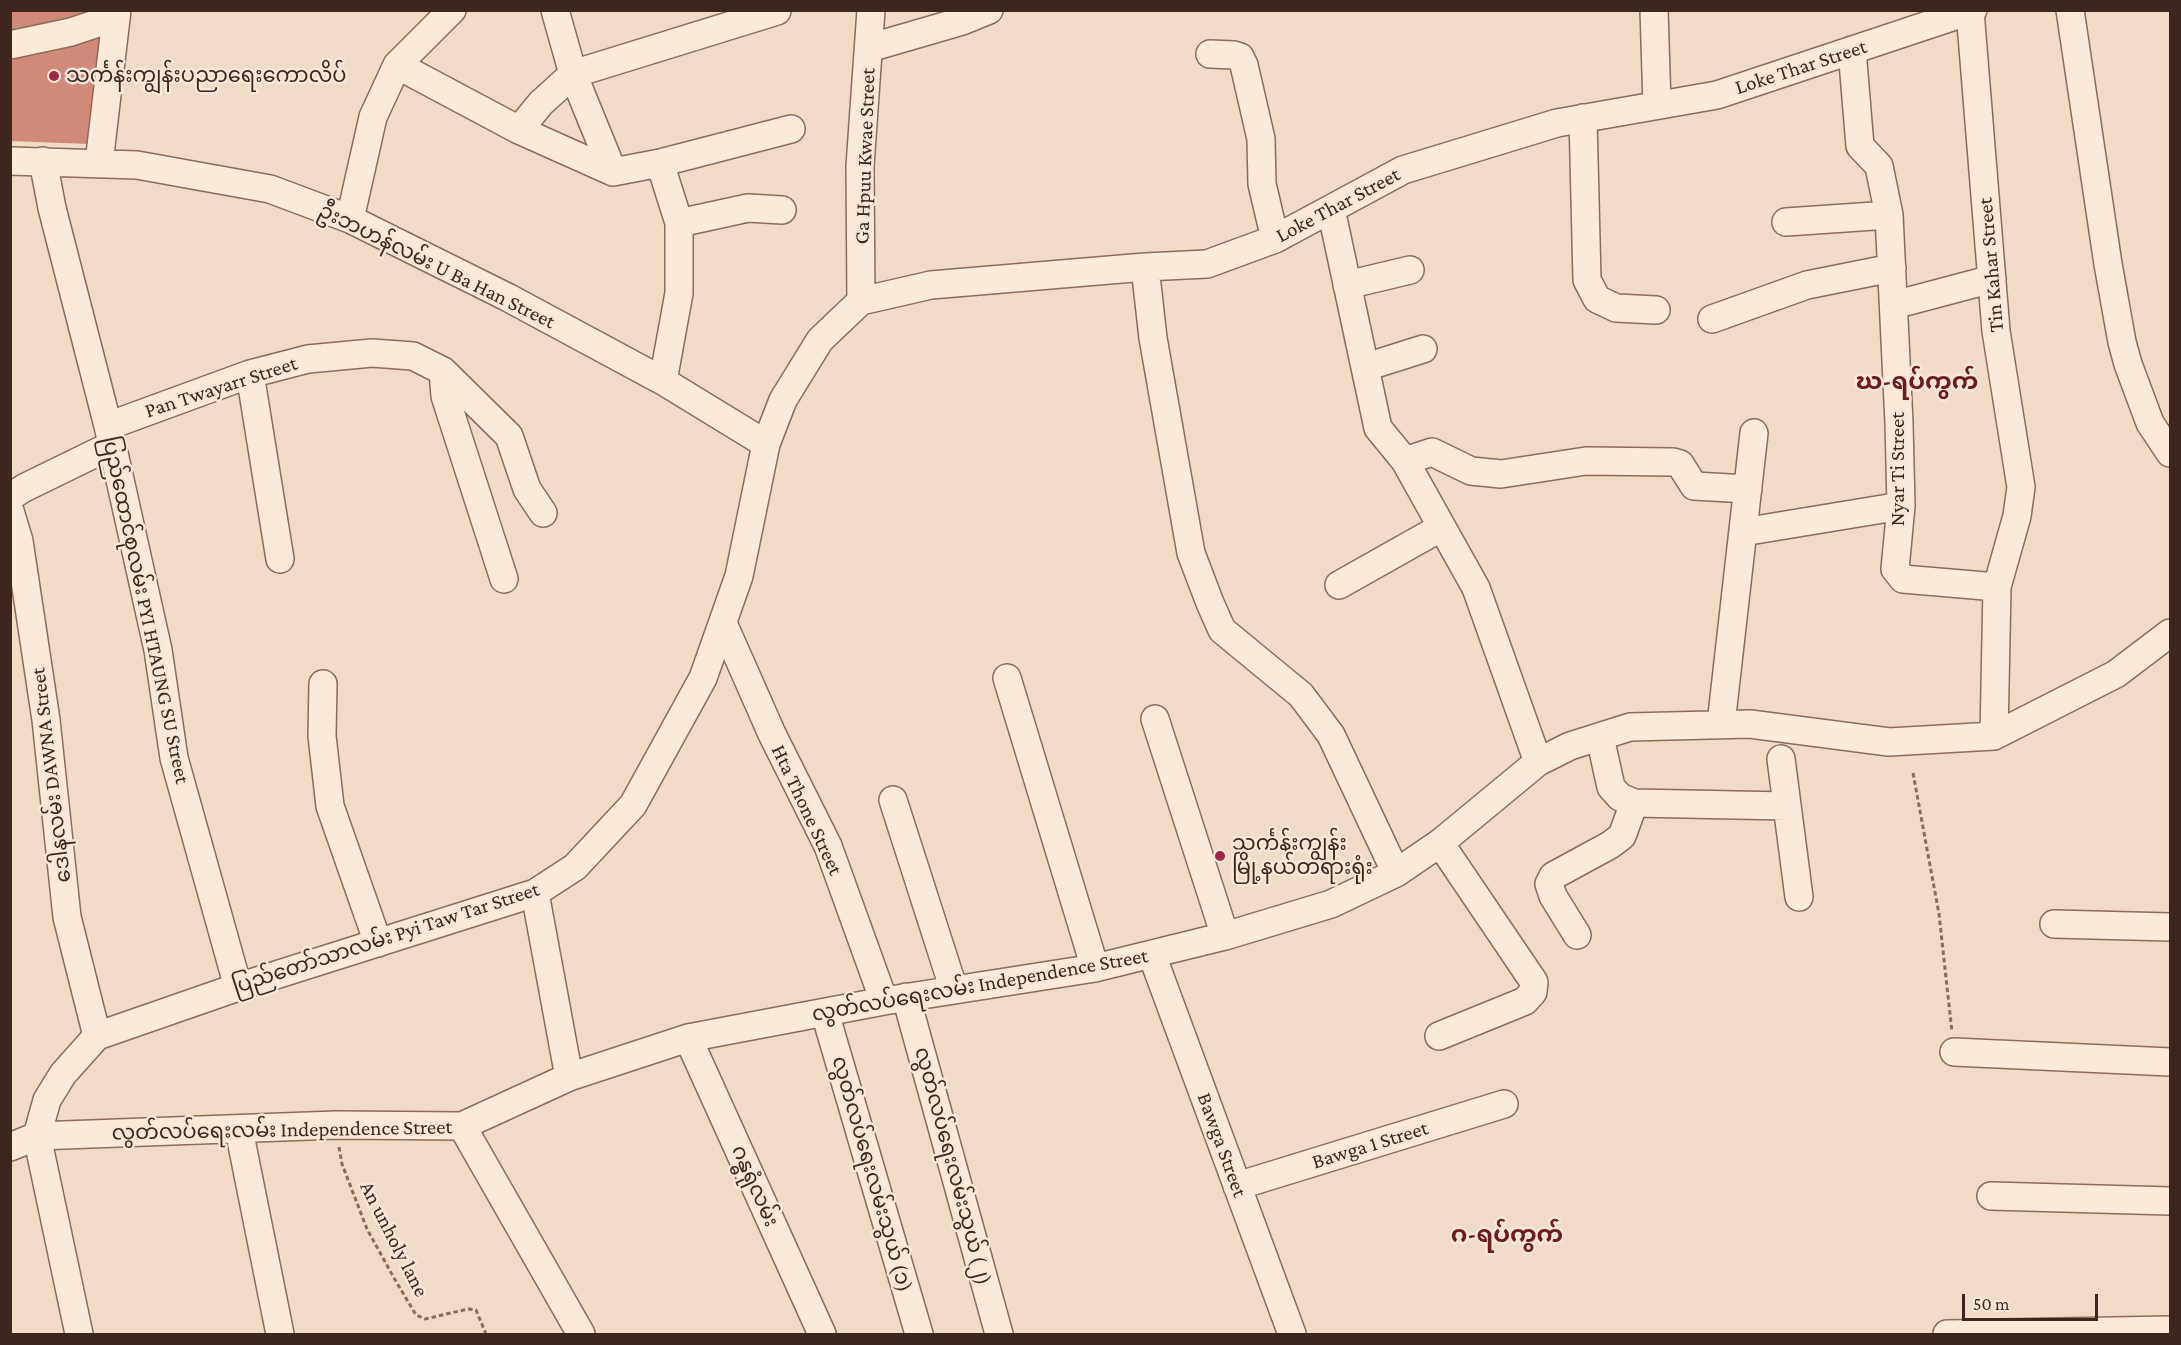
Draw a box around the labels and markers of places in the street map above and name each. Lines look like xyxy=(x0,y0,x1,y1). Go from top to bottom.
place label: သင်္ကန်းကျွန်းပညာရေးကောလိပ် xyxy=(66,63,346,89)
marker: သင်္ကန်းကျွန်းပညာရေးကောလိပ် xyxy=(47,69,61,83)
place label: သင်္ကန်းကျွန်း မြို့နယ်တရားရုံး xyxy=(1232,831,1373,881)
marker: သင်္ကန်းကျွန်း မြို့နယ်တရားရုံး xyxy=(1213,849,1227,863)

